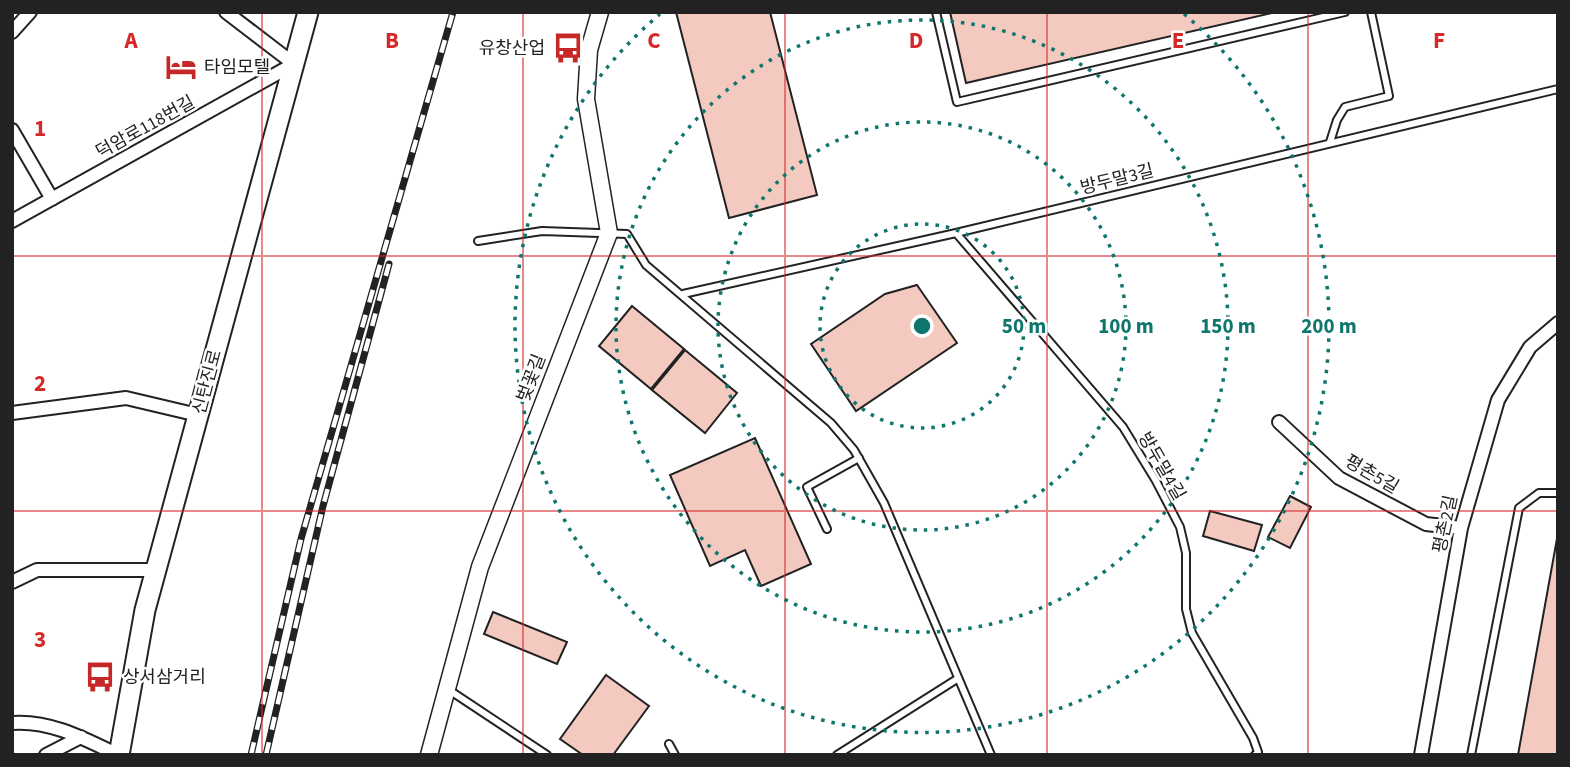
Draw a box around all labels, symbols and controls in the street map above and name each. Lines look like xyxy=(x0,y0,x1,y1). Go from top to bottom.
text: A xyxy=(123,24,138,57)
text: B xyxy=(385,24,399,57)
text: C xyxy=(647,24,661,57)
text: D xyxy=(909,24,923,57)
text: E xyxy=(1172,24,1184,57)
text: F xyxy=(1433,24,1445,57)
bus stop icon: 유창산업 xyxy=(551,31,585,65)
place label: 유창산업 xyxy=(479,36,545,61)
hotel icon: 타임모텔 xyxy=(164,50,198,84)
place label: 타임모텔 xyxy=(204,55,270,80)
street label: 덕암로118번길 xyxy=(91,90,199,165)
text: 1 xyxy=(34,112,46,145)
street label: 방두말3길 xyxy=(1078,158,1157,201)
text: 50 m xyxy=(1002,311,1046,341)
text: 100 m xyxy=(1098,311,1154,341)
text: 150 m xyxy=(1200,311,1256,341)
text: 200 m xyxy=(1301,311,1357,341)
centre of rings xyxy=(910,314,934,338)
street label: 신탄진로 xyxy=(187,347,228,417)
street label: 벚꽃길 xyxy=(511,351,552,406)
text: 2 xyxy=(34,367,46,400)
street label: 방두말4길 xyxy=(1132,427,1191,505)
street label: 평촌5길 xyxy=(1340,449,1403,500)
street label: 평촌2길 xyxy=(1427,493,1464,555)
text: 3 xyxy=(34,623,46,656)
bus stop icon: 상서삼거리 xyxy=(83,660,117,694)
place label: 상서삼거리 xyxy=(123,665,206,690)

